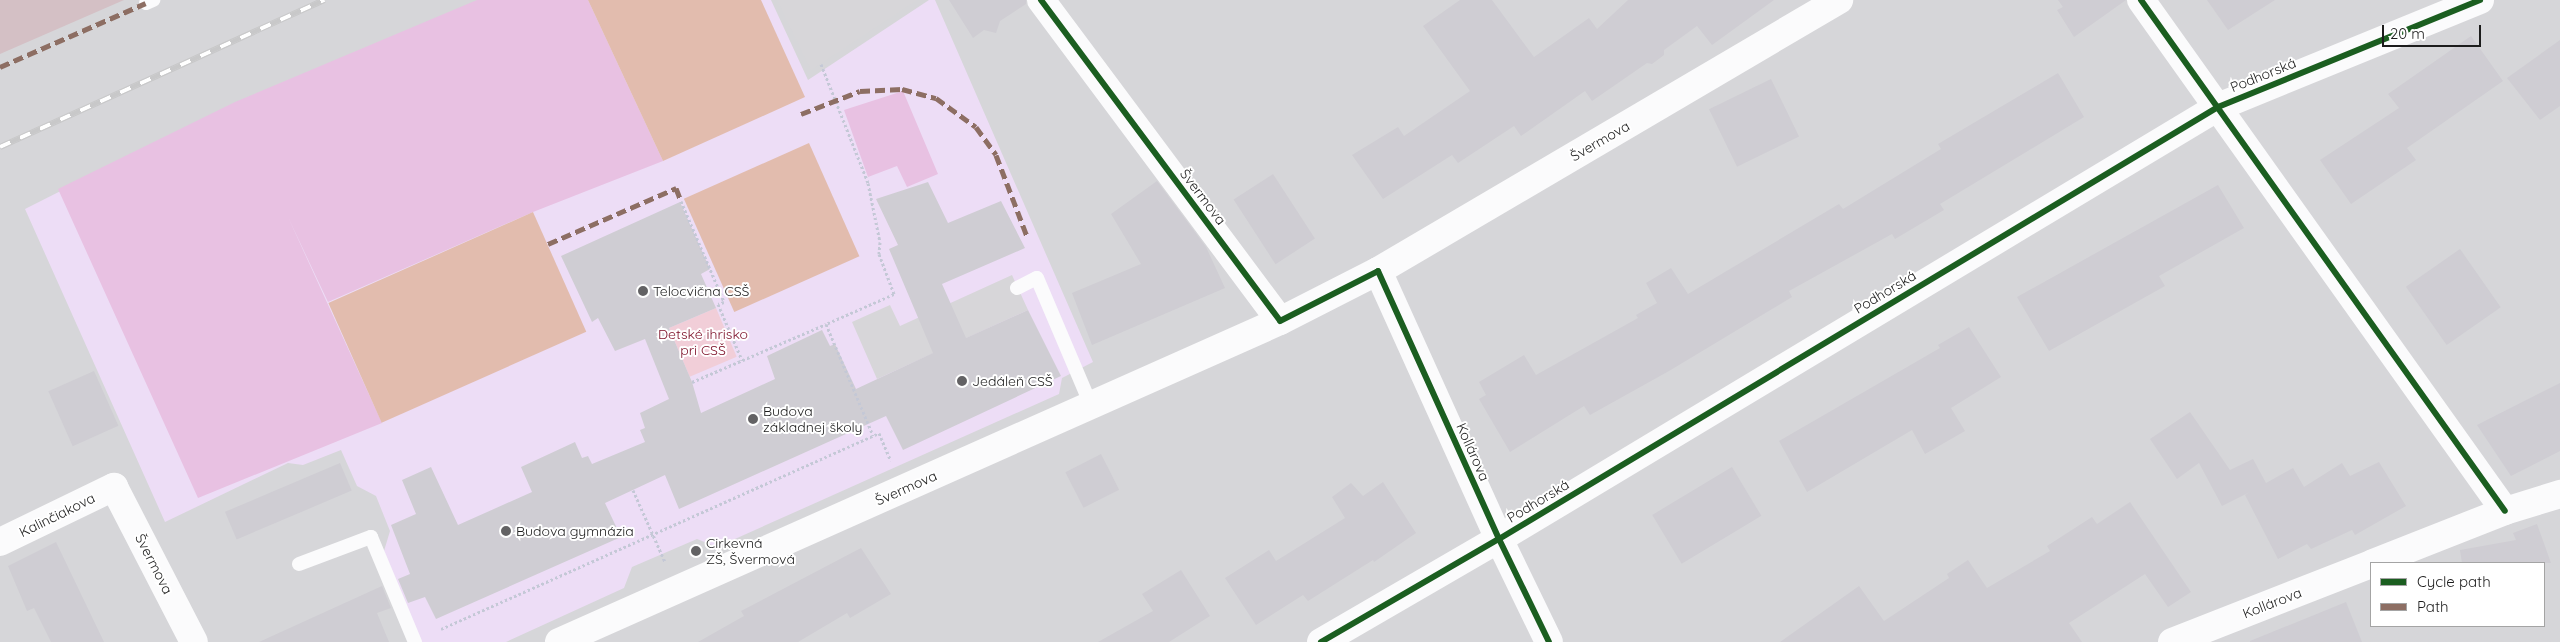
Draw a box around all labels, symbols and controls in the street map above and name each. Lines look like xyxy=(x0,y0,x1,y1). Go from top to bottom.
scale bar xyxy=(2385,15,2484,47)
text: 20 m xyxy=(2390,24,2425,43)
street label: Podhorská xyxy=(2228,54,2298,96)
street label: Švermova xyxy=(1567,117,1633,165)
street label: Švermova xyxy=(1177,166,1229,228)
street label: Podhorská xyxy=(1851,267,1919,317)
place label: Telocvična CSŠ xyxy=(653,283,749,299)
marker: Telocvična CSŠ xyxy=(637,285,649,297)
park label: Detské ihrisko pri CSŠ xyxy=(658,326,748,358)
place label: Jedáleň CSŠ xyxy=(972,373,1053,389)
marker: Jedáleň CSŠ xyxy=(956,375,968,387)
place label: Budova základnej školy xyxy=(763,403,863,436)
marker: Budova základnej školy xyxy=(747,413,759,425)
street label: Kollárova xyxy=(1453,420,1493,484)
street label: Švermova xyxy=(873,467,939,509)
street label: Podhorská xyxy=(1504,476,1572,526)
street label: Kalinčiakova xyxy=(16,489,98,541)
place label: Budova gymnázia xyxy=(516,523,634,539)
marker: Budova gymnázia xyxy=(500,525,512,537)
street label: Švermova xyxy=(132,531,176,597)
place label: Cirkevná ZŠ, Švermová xyxy=(706,535,795,568)
marker: Cirkevná ZŠ, Švermová xyxy=(690,545,702,557)
legend xyxy=(2370,562,2545,627)
text: Cycle path xyxy=(2417,572,2491,591)
street label: Kollárova xyxy=(2240,584,2304,622)
text: Path xyxy=(2417,597,2449,616)

